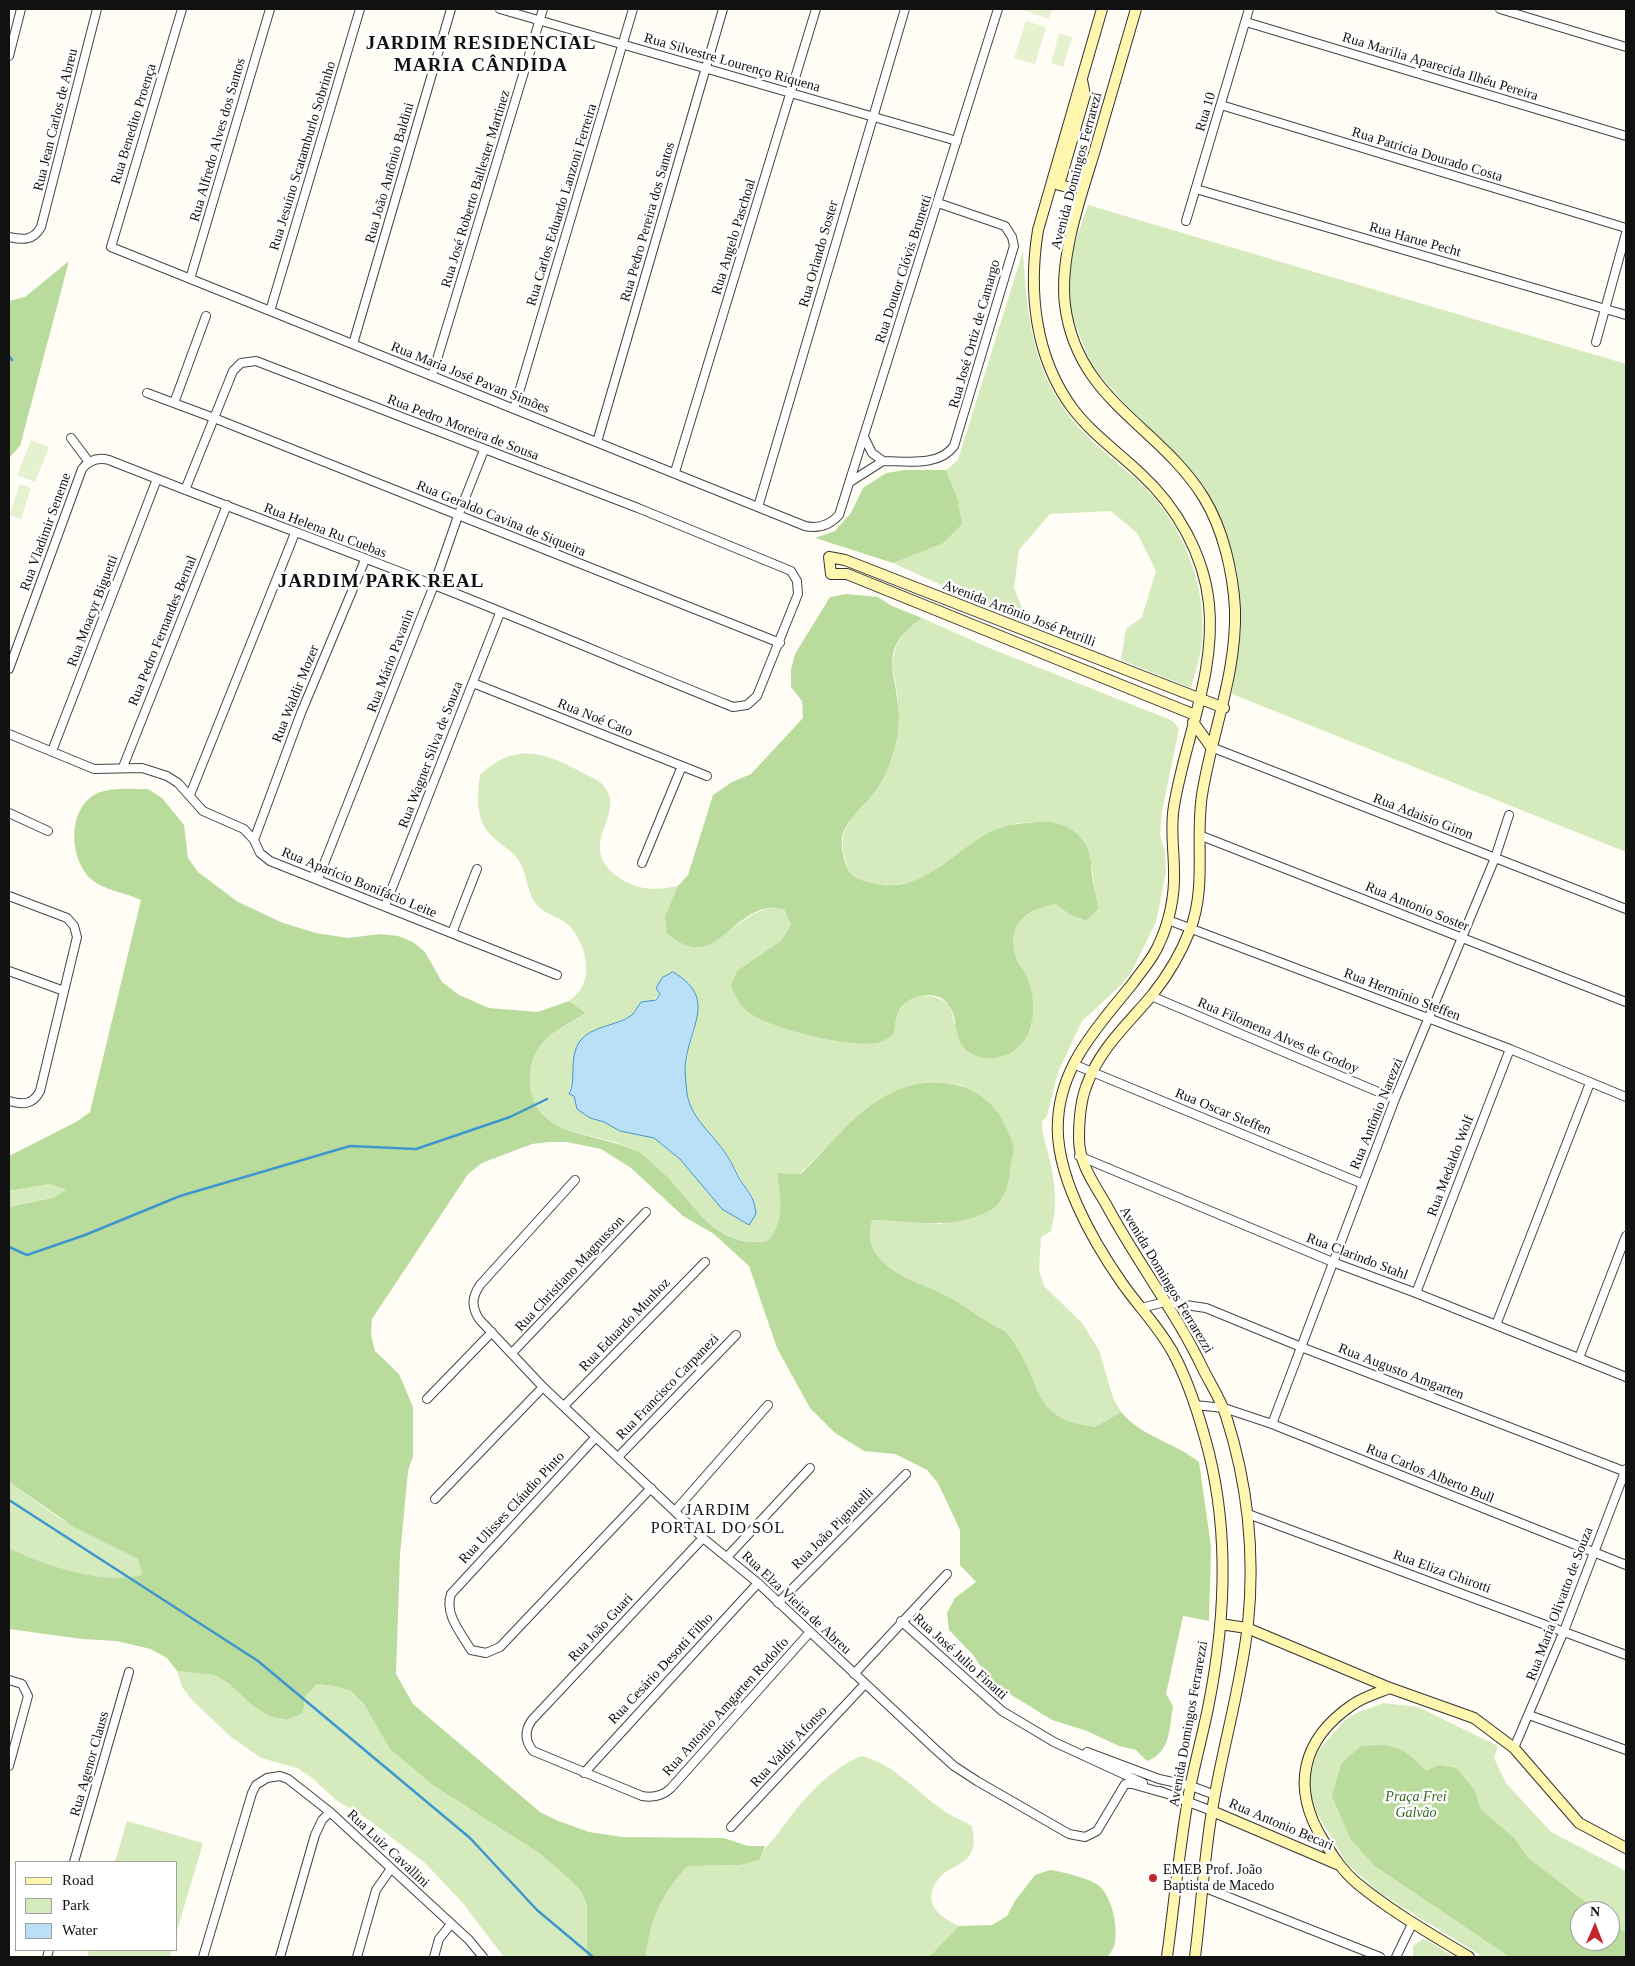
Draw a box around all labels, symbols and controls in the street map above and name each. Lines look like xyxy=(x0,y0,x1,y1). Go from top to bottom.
street label: Rua Marilia Aparecida Ilhéu Pereira xyxy=(1340,29,1540,105)
street label: Rua Silvestre Lourenço Riquena xyxy=(642,30,822,96)
district label: JARDIM RESIDENCIAL MARIA CÂNDIDA xyxy=(363,33,599,77)
street label: Rua Jean Carlos de Abreu xyxy=(30,47,82,193)
street label: Rua Alfredo Alves dos Santos xyxy=(187,56,249,224)
street label: Rua Jesuíno Scatamburlo Sobrinho xyxy=(266,59,340,253)
street label: Rua Benedito Proença xyxy=(108,62,160,186)
street label: Rua José Roberto Ballester Martinez xyxy=(438,88,514,290)
street label: Avenida Domingos Ferrarezi xyxy=(1048,90,1106,252)
street label: Rua 10 xyxy=(1192,90,1220,134)
street label: Rua João Antônio Baldini xyxy=(362,101,418,245)
street label: Rua Carlos Eduardo Lanzoni Ferreira xyxy=(523,102,601,308)
street label: Rua Patricia Dourado Costa xyxy=(1350,124,1504,186)
street label: Rua Pedro Pereira dos Santos xyxy=(617,140,679,304)
street label: Rua Angelo Paschoal xyxy=(708,177,760,297)
street label: Rua Doutor Clóvis Brunetti xyxy=(872,193,936,345)
street label: Rua Orlando Soster xyxy=(796,199,842,309)
street label: Rua Harue Pecht xyxy=(1367,219,1463,261)
street label: Rua José Ortiz de Camargo xyxy=(946,258,1004,410)
street label: Rua Maria José Pavan Simões xyxy=(388,338,552,418)
street label: Rua Pedro Moreira de Sousa xyxy=(385,391,541,465)
street label: Rua Vladimir Seneme xyxy=(17,471,75,593)
street label: Rua Geraldo Cavina de Siqueira xyxy=(414,477,588,561)
street label: Rua Helena Ru Cuebas xyxy=(261,500,389,562)
street label: Rua Moacyr Biguetti xyxy=(64,553,122,669)
street label: Rua Pedro Fernandes Bernal xyxy=(125,553,201,709)
district label: JARDIM PARK REAL xyxy=(276,571,486,593)
street label: Avenida Artônio José Petrilli xyxy=(940,577,1098,651)
street label: Rua Mário Pavanin xyxy=(364,607,418,715)
street label: Rua Waldir Mozer xyxy=(269,643,323,745)
street label: Rua Wagner Silva de Souza xyxy=(395,679,467,831)
street label: Rua Noé Cato xyxy=(555,695,635,741)
street label: Rua Adaisio Giron xyxy=(1371,790,1475,844)
street label: Rua Aparício Bonifácio Leite xyxy=(279,844,439,922)
street label: Rua Antonio Soster xyxy=(1363,879,1471,935)
street label: Rua Hermínio Steffen xyxy=(1341,965,1463,1025)
street label: Rua Filomena Alves de Godoy xyxy=(1195,994,1361,1078)
street label: Rua Antônio Narezzi xyxy=(1347,1056,1407,1172)
street label: Rua Oscar Steffen xyxy=(1172,1085,1274,1139)
street label: Rua Medaldo Wolf xyxy=(1424,1113,1478,1219)
street label: Avenida Domingos Ferrarezzi xyxy=(1115,1203,1217,1357)
street label: Rua Christiano Magnusson xyxy=(512,1213,628,1335)
street label: Rua Clarindo Stahl xyxy=(1304,1230,1410,1284)
street label: Rua Eduardo Munhoz xyxy=(576,1275,674,1375)
street label: Rua Francisco Carpanezi xyxy=(613,1331,723,1443)
street label: Rua Augusto Amgarten xyxy=(1336,1340,1466,1404)
street label: Rua Carlos Alberto Bull xyxy=(1364,1441,1496,1507)
street label: Rua Ulisses Cláudio Pinto xyxy=(456,1448,568,1568)
street label: Rua João Pignatelli xyxy=(789,1485,877,1573)
district label: JARDIM PORTAL DO SOL xyxy=(649,1501,787,1539)
street label: Rua Maria Olivatto de Souza xyxy=(1523,1525,1597,1683)
street label: Rua Eliza Ghirotti xyxy=(1391,1547,1493,1597)
street label: Rua Elza Vieira de Abreu xyxy=(738,1548,854,1658)
street label: Rua João Guari xyxy=(565,1590,637,1666)
street label: Rua Cesário Desotti Filho xyxy=(605,1610,717,1728)
street label: Rua José Julio Finatti xyxy=(909,1610,1011,1704)
street label: Rua Antonio Amgarten Rodolfo xyxy=(659,1634,793,1780)
street label: Avenida Domingos Ferrarezzi xyxy=(1166,1640,1212,1808)
street label: Rua Valdir Afonso xyxy=(747,1703,831,1791)
street label: Rua Agenor Clauss xyxy=(67,1709,113,1819)
park label: Praça Frei Galvão xyxy=(1385,1789,1447,1821)
street label: Rua Antonio Becari xyxy=(1226,1795,1336,1855)
street label: Rua Luiz Cavallini xyxy=(343,1807,433,1891)
legend xyxy=(15,1861,178,1951)
place label: EMEB Prof. João Baptista de Macedo xyxy=(1163,1862,1274,1894)
text: Road xyxy=(62,1872,94,1888)
marker: EMEB Prof. João Baptista de Macedo xyxy=(1147,1872,1159,1884)
text: Park xyxy=(62,1897,90,1913)
north arrow xyxy=(1570,1901,1620,1951)
text: N xyxy=(1590,1904,1600,1919)
text: Water xyxy=(62,1922,97,1938)

